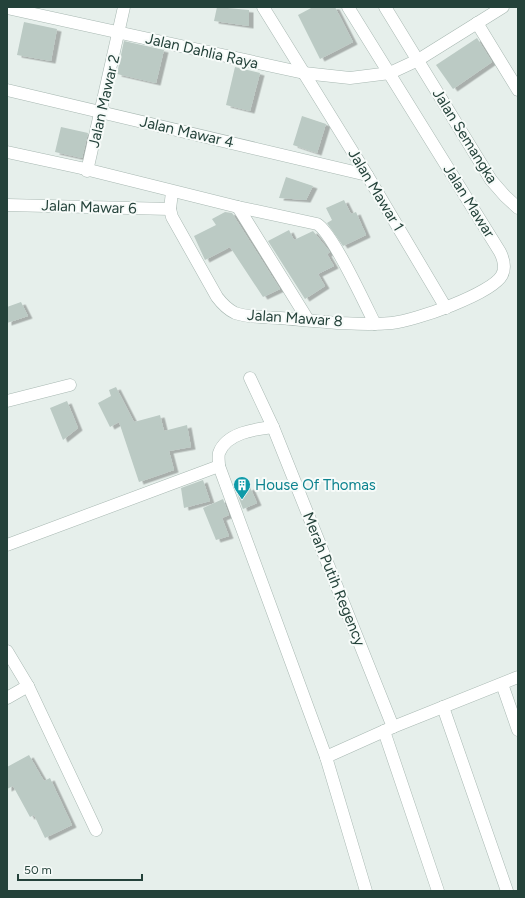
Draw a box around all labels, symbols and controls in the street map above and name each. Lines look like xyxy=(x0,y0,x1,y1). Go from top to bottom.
street label: Jalan Dahlia Raya xyxy=(144,29,260,73)
street label: Jalan Mawar 2 xyxy=(85,53,123,149)
street label: Jalan Semangka xyxy=(429,85,501,187)
street label: Jalan Mawar 4 xyxy=(138,112,236,152)
street label: Jalan Mawar 1 xyxy=(344,146,408,234)
street label: Jalan Mawar xyxy=(439,161,499,241)
street label: Jalan Mawar 6 xyxy=(41,196,137,218)
street label: Jalan Mawar 8 xyxy=(247,306,343,330)
building icon: House Of Thomas xyxy=(232,475,252,500)
place label: House Of Thomas xyxy=(255,476,376,494)
street label: Merah Putih Regency xyxy=(299,509,369,649)
scale bar xyxy=(18,856,142,882)
text: 50 m xyxy=(24,863,52,877)

